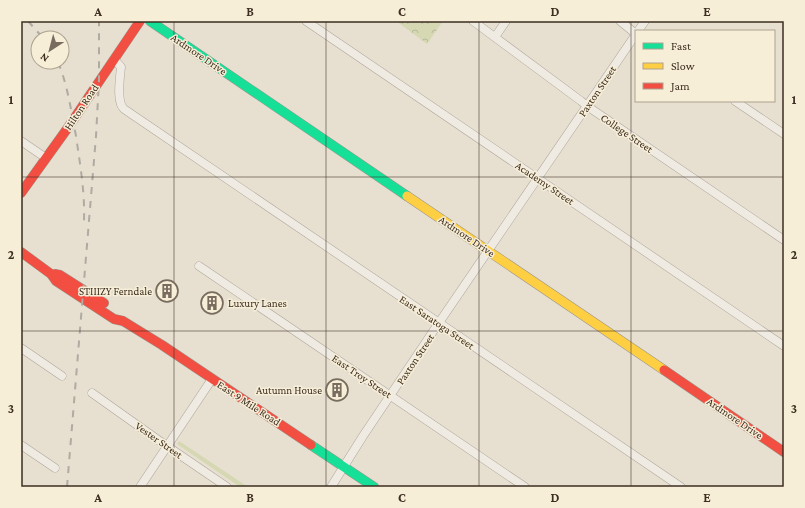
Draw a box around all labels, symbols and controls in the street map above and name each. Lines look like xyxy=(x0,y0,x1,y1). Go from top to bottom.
text: A xyxy=(93,4,102,19)
text: B xyxy=(246,4,254,19)
text: C xyxy=(398,4,406,19)
text: D xyxy=(551,4,560,19)
text: E xyxy=(703,4,711,19)
north arrow xyxy=(30,30,70,70)
legend xyxy=(635,30,775,102)
street label: Ardmore Drive xyxy=(169,31,229,77)
text: Fast xyxy=(671,39,692,53)
text: N xyxy=(37,51,51,65)
text: Slow xyxy=(671,59,695,73)
street label: Paxton Street xyxy=(576,63,618,119)
text: Jam xyxy=(670,79,690,93)
street label: Hilton Road xyxy=(61,82,101,132)
text: 1 xyxy=(9,92,14,107)
text: 1 xyxy=(792,92,797,107)
street label: College Street xyxy=(598,111,656,156)
street label: Academy Street xyxy=(513,159,577,208)
street label: Ardmore Drive xyxy=(437,213,497,259)
text: 2 xyxy=(8,247,15,262)
text: 2 xyxy=(791,247,798,262)
building icon: STIIIZY Ferndale xyxy=(154,278,180,304)
place label: STIIIZY Ferndale xyxy=(79,285,152,297)
building icon: Luxury Lanes xyxy=(199,290,225,316)
street label: East Saratoga Street xyxy=(397,293,477,352)
place label: Luxury Lanes xyxy=(228,297,287,310)
street label: Paxton Street xyxy=(394,331,436,387)
street label: East Troy Street xyxy=(329,352,394,401)
building icon: Autumn House xyxy=(324,377,350,403)
street label: East 9 Mile Road xyxy=(215,378,283,428)
place label: Autumn House xyxy=(256,384,322,396)
street label: Ardmore Drive xyxy=(705,395,765,441)
text: 3 xyxy=(8,401,14,416)
text: 3 xyxy=(791,401,797,416)
street label: Vester Street xyxy=(133,419,185,461)
text: A xyxy=(93,490,102,505)
text: B xyxy=(246,490,254,505)
text: C xyxy=(398,490,406,505)
text: D xyxy=(551,490,560,505)
text: E xyxy=(703,490,711,505)

